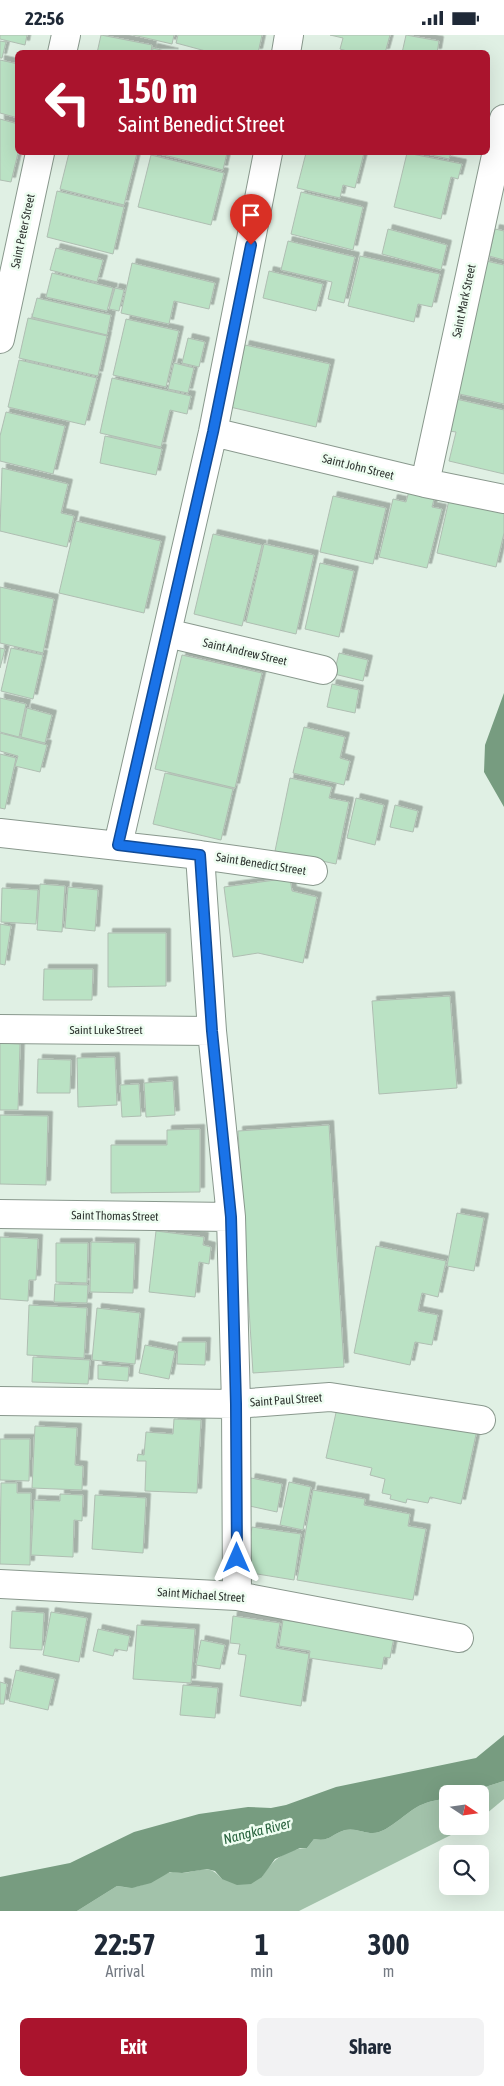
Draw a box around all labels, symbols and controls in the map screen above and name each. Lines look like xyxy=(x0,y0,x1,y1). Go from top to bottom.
text: 22:56 xyxy=(25,7,64,29)
icon: left xyxy=(35,70,100,135)
text: 150 m xyxy=(118,70,197,110)
text: Saint Benedict Street xyxy=(118,111,285,137)
street label: Saint Peter Street xyxy=(8,192,38,270)
pin xyxy=(230,194,272,245)
icon: arrive xyxy=(237,201,265,229)
street label: Saint Mark Street xyxy=(449,262,479,339)
street label: Saint John Street xyxy=(321,451,396,483)
street label: Saint Andrew Street xyxy=(202,636,289,669)
street label: Saint Benedict Street xyxy=(215,850,308,878)
street label: Saint Luke Street xyxy=(69,1023,143,1037)
street label: Saint Thomas Street xyxy=(71,1208,159,1224)
street label: Saint Paul Street xyxy=(249,1390,323,1410)
position arrow xyxy=(210,1531,262,1583)
street label: Saint Michael Street xyxy=(157,1585,246,1605)
north arrow xyxy=(439,1785,489,1835)
map controls xyxy=(439,1785,489,1895)
water label: Nangka River xyxy=(222,1815,293,1847)
button: search xyxy=(439,1845,489,1895)
text: 22:57 xyxy=(94,1927,156,1961)
text: 1 xyxy=(255,1927,269,1961)
text: 300 xyxy=(367,1927,410,1961)
text: Arrival xyxy=(106,1962,145,1980)
text: min xyxy=(250,1962,273,1980)
text: m xyxy=(383,1962,394,1980)
button: Exit xyxy=(20,2018,247,2076)
button: Share xyxy=(257,2018,484,2076)

